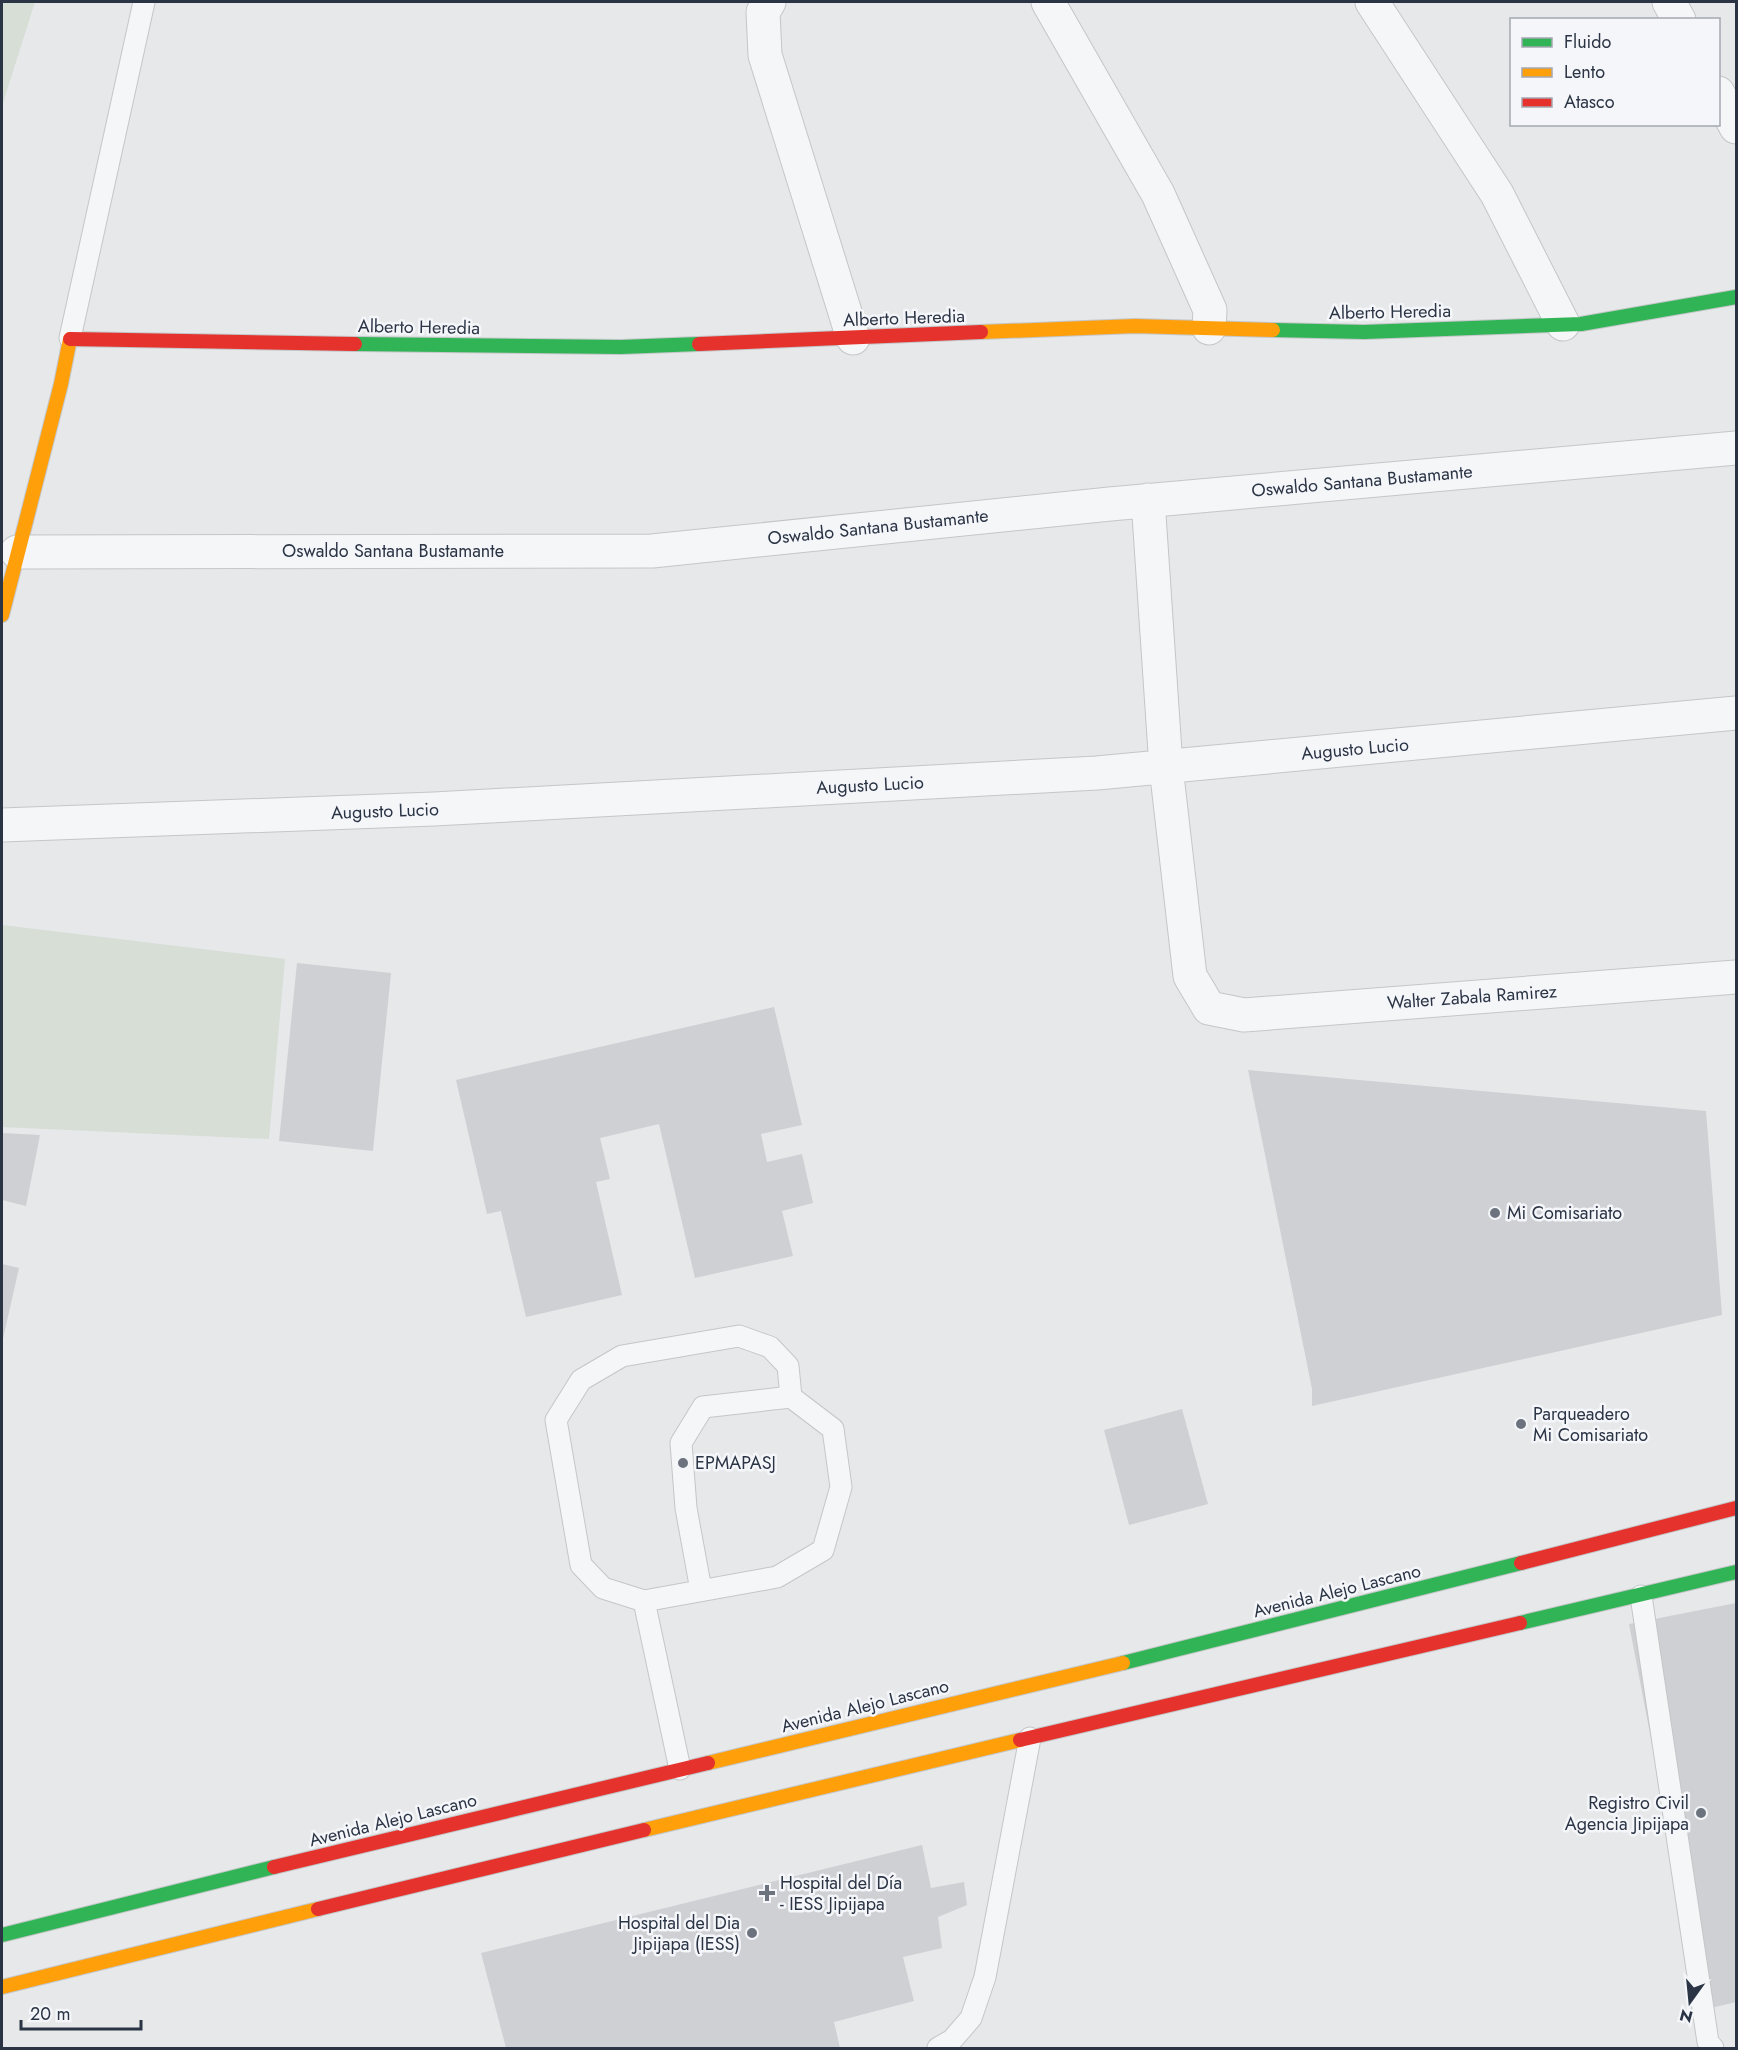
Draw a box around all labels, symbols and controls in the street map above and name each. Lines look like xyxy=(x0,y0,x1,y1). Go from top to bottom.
legend xyxy=(1510,18,1720,126)
text: Fluido xyxy=(1564,29,1612,55)
text: Lento xyxy=(1564,59,1605,85)
text: Atasco xyxy=(1564,89,1615,115)
street label: Alberto Heredia xyxy=(1329,298,1451,326)
street label: Alberto Heredia xyxy=(842,303,966,333)
street label: Alberto Heredia xyxy=(358,313,480,341)
street label: Oswaldo Santana Bustamante xyxy=(1250,458,1474,504)
street label: Oswaldo Santana Bustamante xyxy=(766,502,990,552)
street label: Oswaldo Santana Bustamante xyxy=(282,538,504,564)
street label: Augusto Lucio xyxy=(1300,731,1410,767)
street label: Augusto Lucio xyxy=(815,769,925,801)
street label: Augusto Lucio xyxy=(331,796,439,826)
street label: Walter Zabala Ramirez xyxy=(1386,978,1559,1016)
place label: Mi Comisariato xyxy=(1507,1200,1622,1226)
marker: Mi Comisariato xyxy=(1488,1206,1502,1220)
place label: Parqueadero Mi Comisariato xyxy=(1533,1401,1648,1448)
marker: Parqueadero Mi Comisariato xyxy=(1514,1417,1528,1431)
place label: EPMAPASJ xyxy=(695,1450,776,1476)
marker: EPMAPASJ xyxy=(676,1456,690,1470)
street label: Avenida Alejo Lascano xyxy=(1250,1558,1424,1624)
street label: Avenida Alejo Lascano xyxy=(778,1673,952,1739)
street label: Avenida Alejo Lascano xyxy=(306,1787,480,1853)
place label: Registro Civil Agencia Jipijapa xyxy=(1565,1790,1689,1837)
marker: Registro Civil Agencia Jipijapa xyxy=(1694,1806,1708,1820)
place label: Hospital del Día - IESS Jipijapa xyxy=(780,1870,902,1917)
marker: Hospital del Día - IESS Jipijapa xyxy=(758,1884,776,1902)
place label: Hospital del Dia Jipijapa (IESS) xyxy=(618,1910,740,1957)
marker: Hospital del Dia Jipijapa (IESS) xyxy=(745,1926,759,1940)
north arrow xyxy=(1660,1972,1720,2032)
scale bar xyxy=(21,1993,141,2031)
text: 20 m xyxy=(30,2001,70,2027)
text: N xyxy=(1677,2003,1695,2029)

